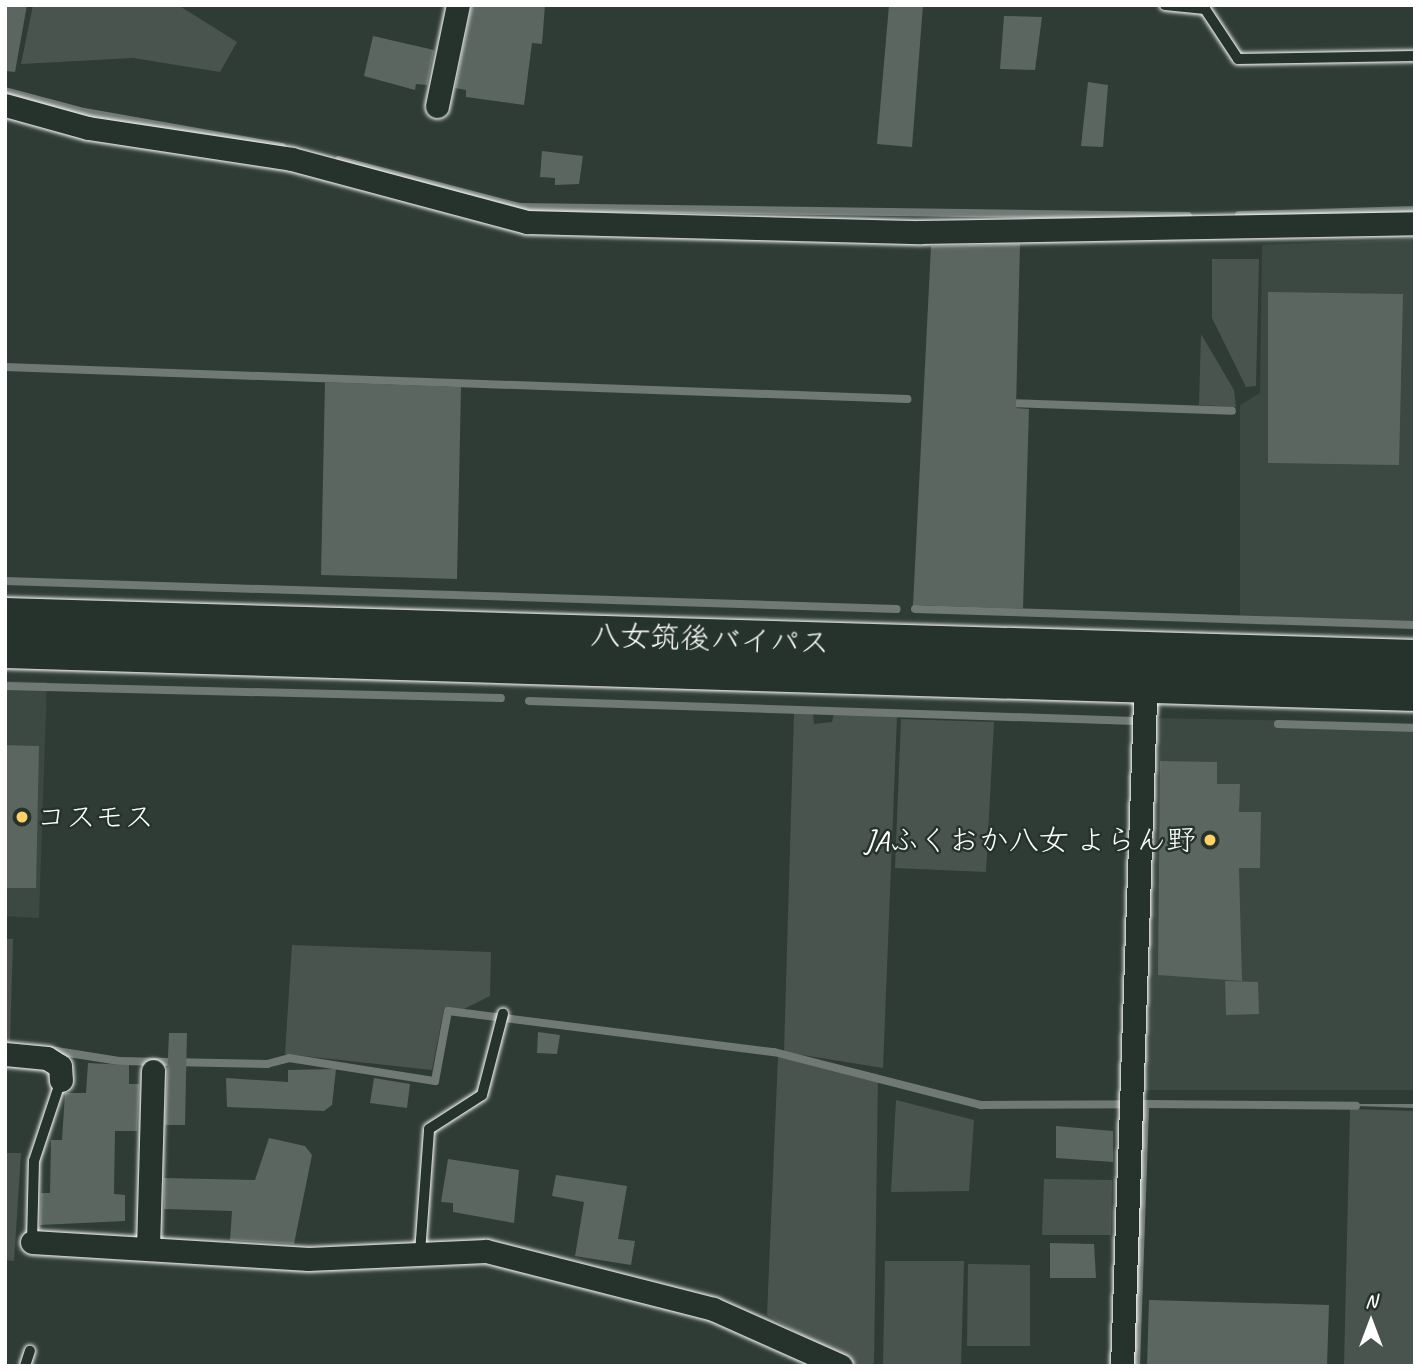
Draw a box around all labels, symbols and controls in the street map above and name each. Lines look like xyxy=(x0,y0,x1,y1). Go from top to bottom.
street label: 八女筑後バイパス xyxy=(589,617,831,661)
place label: コスモス xyxy=(36,799,156,835)
marker: コスモス xyxy=(14,809,30,825)
place label: JAふくおか八女 よらん野 xyxy=(865,822,1196,858)
marker: JAふくおか八女 よらん野 xyxy=(1202,832,1218,848)
north arrow xyxy=(1336,1287,1406,1357)
text: N xyxy=(1365,1289,1377,1313)

